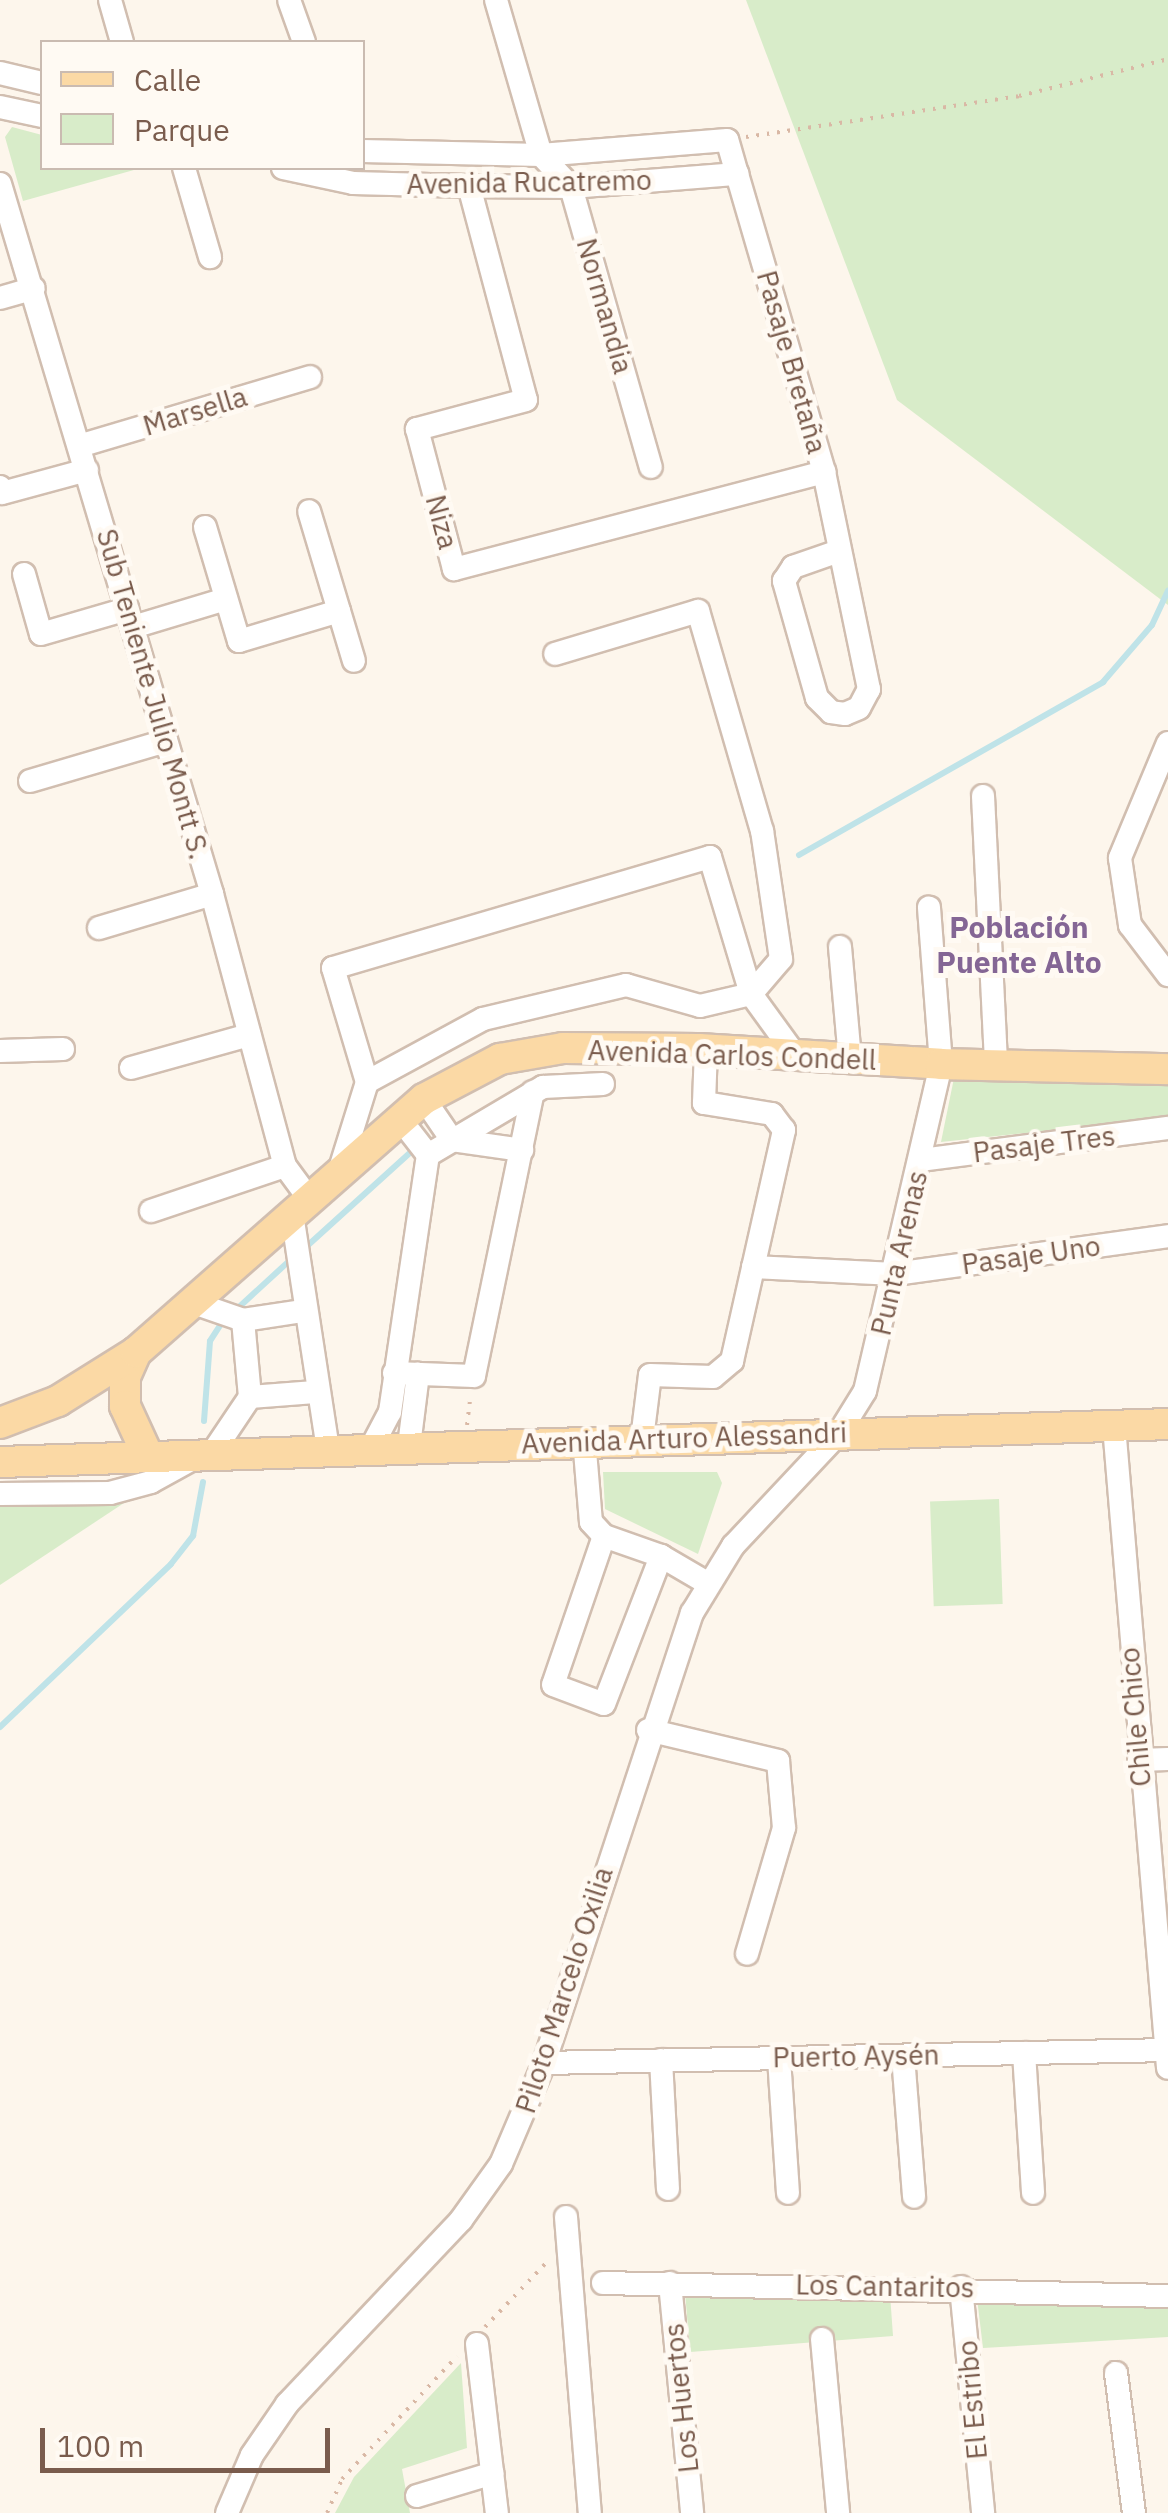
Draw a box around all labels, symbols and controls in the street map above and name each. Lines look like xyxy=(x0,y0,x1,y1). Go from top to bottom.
legend xyxy=(40,40,365,170)
text: Calle xyxy=(134,60,201,99)
text: Parque xyxy=(134,110,230,149)
street label: Avenida Rucatremo xyxy=(406,163,652,201)
street label: Normandia xyxy=(570,234,640,378)
street label: Pasaje Bretaña xyxy=(750,267,834,457)
street label: Marsella xyxy=(139,379,251,443)
street label: Niza xyxy=(419,491,465,553)
street label: Sub Teniente Julio Montt S. xyxy=(90,525,216,863)
district label: Población Puente Alto xyxy=(936,909,1102,980)
street label: Avenida Carlos Condell xyxy=(587,1033,877,1077)
street label: Pasaje Tres xyxy=(971,1119,1117,1169)
street label: Punta Arenas xyxy=(864,1167,934,1339)
street label: Pasaje Uno xyxy=(959,1229,1103,1281)
street label: Avenida Arturo Alessandri xyxy=(521,1416,847,1460)
street label: Chile Chico xyxy=(1112,1646,1158,1788)
street label: Piloto Marcelo Oxilia xyxy=(508,1863,620,2117)
street label: Puerto Aysén xyxy=(772,2038,940,2074)
street label: Los Cantaritos xyxy=(795,2268,975,2304)
street label: Los Huertos xyxy=(656,2322,706,2474)
street label: El Estribo xyxy=(950,2339,994,2461)
scale bar xyxy=(45,2408,335,2470)
text: 100 m xyxy=(57,2426,144,2465)

